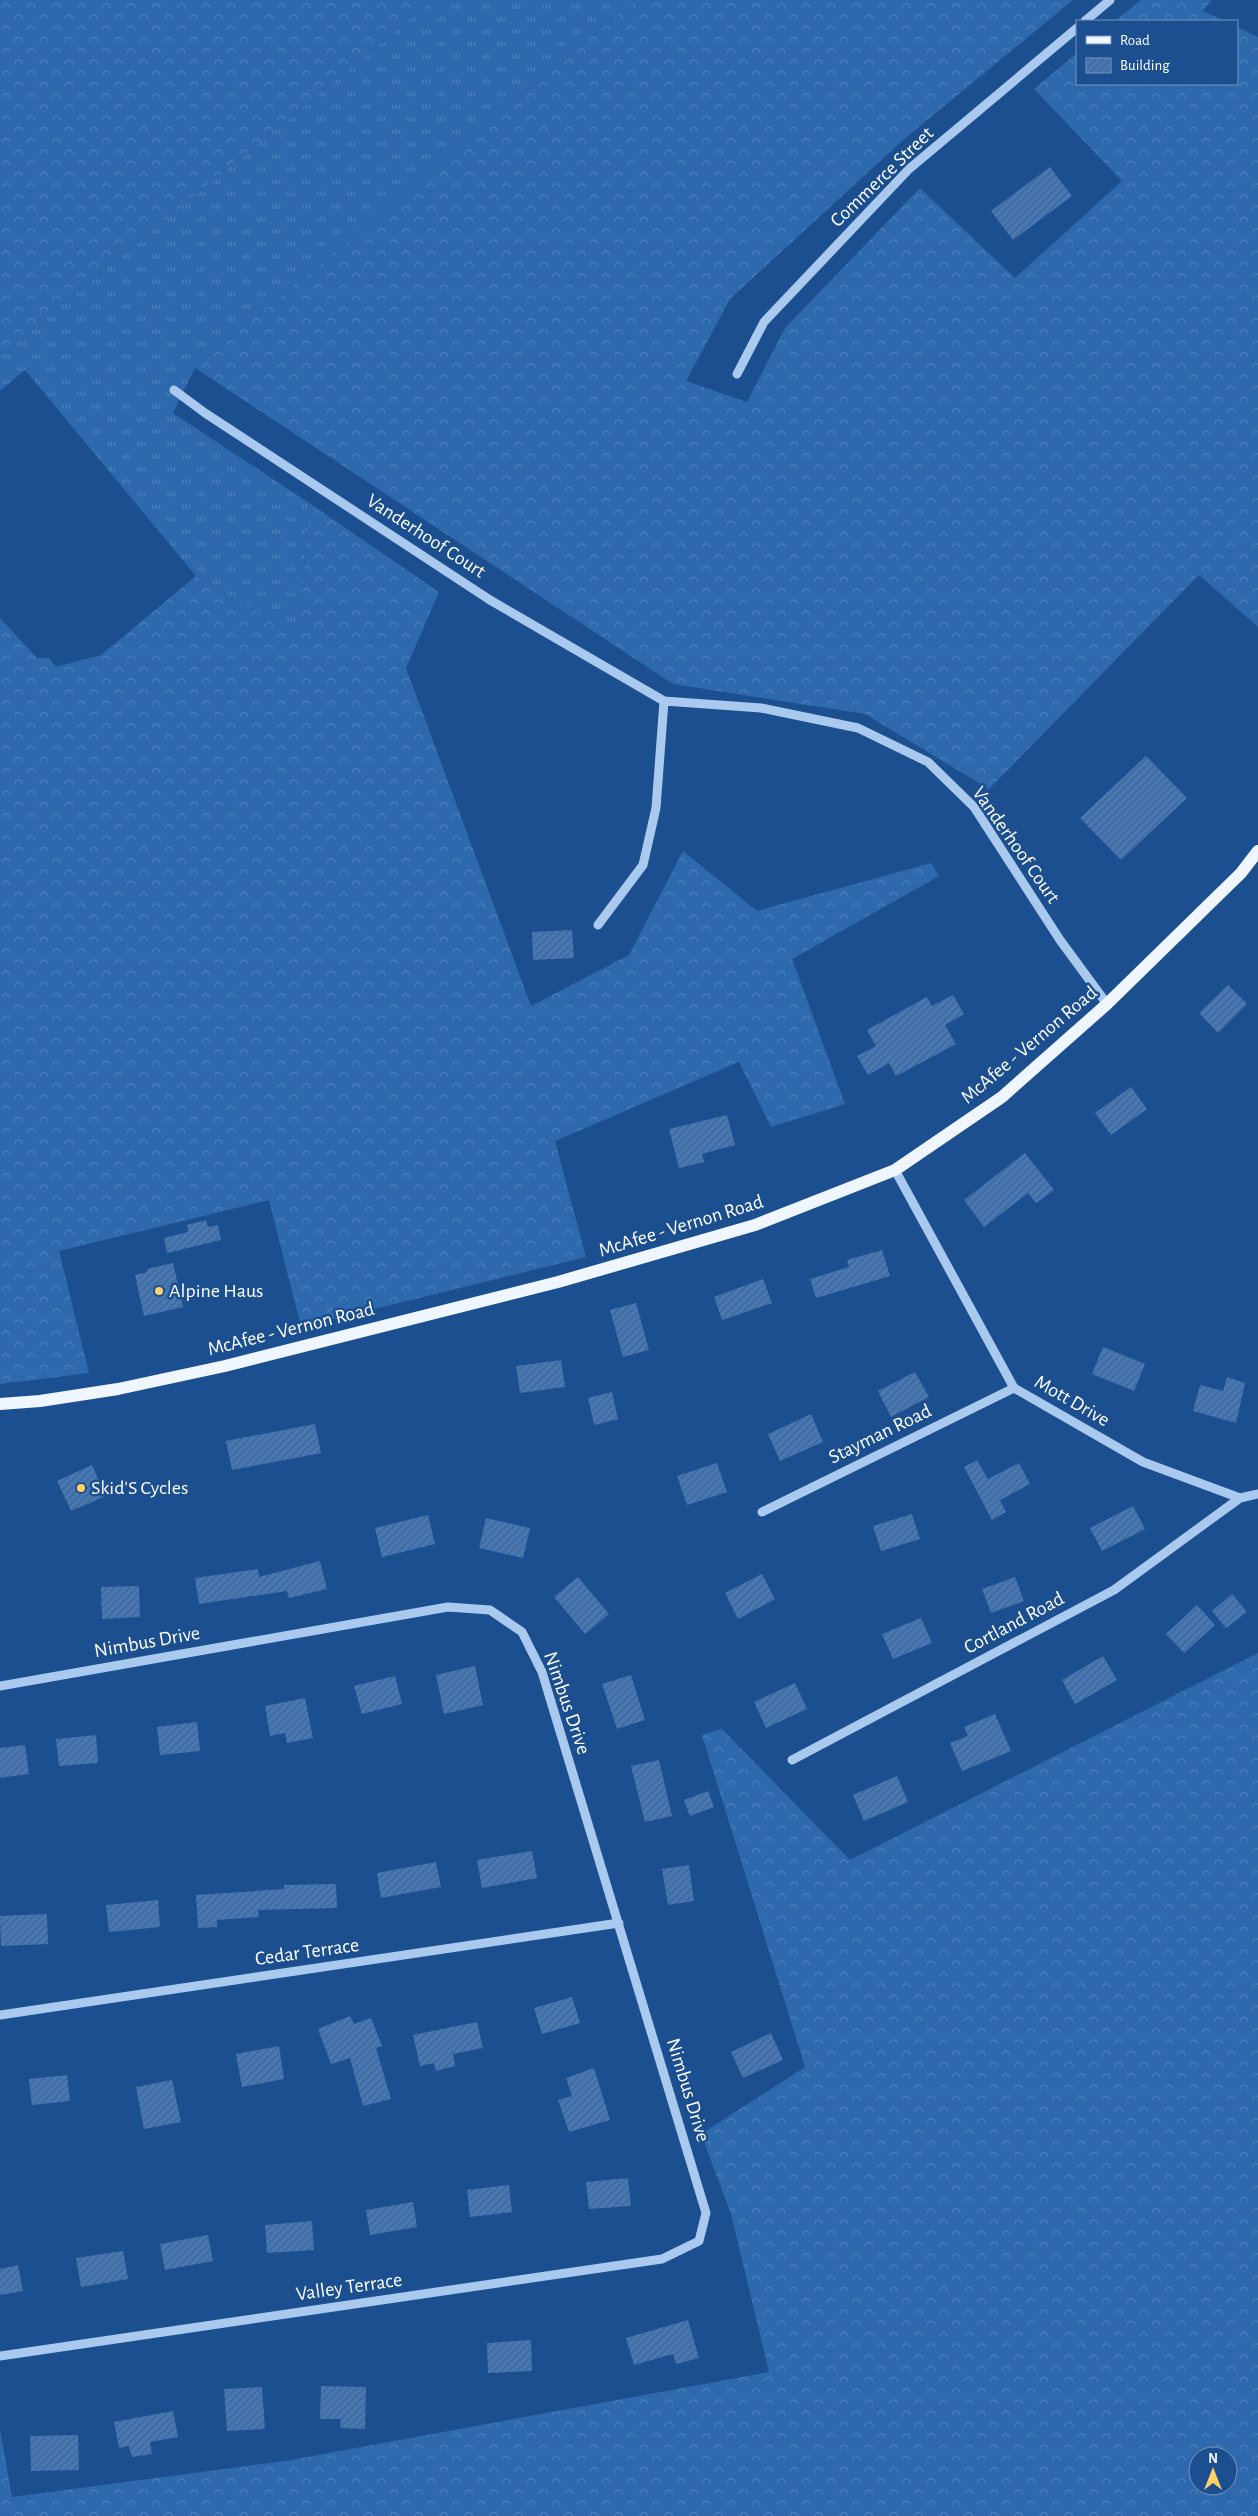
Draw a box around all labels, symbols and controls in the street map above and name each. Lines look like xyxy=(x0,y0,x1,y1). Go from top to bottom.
legend xyxy=(1076,20,1238,85)
text: Road xyxy=(1120,33,1150,48)
text: Building xyxy=(1120,58,1170,73)
street label: Commerce Street xyxy=(827,123,938,231)
street label: Vanderhoof Court xyxy=(363,490,490,582)
street label: Vanderhoof Court xyxy=(968,783,1064,907)
street label: McAfee - Vernon Road xyxy=(957,982,1101,1108)
street label: McAfee - Vernon Road xyxy=(596,1191,766,1261)
place label: Alpine Haus xyxy=(169,1281,263,1301)
marker: Alpine Haus xyxy=(153,1285,165,1297)
street label: McAfee - Vernon Road xyxy=(206,1299,376,1359)
street label: Mott Drive xyxy=(1031,1372,1113,1430)
street label: Stayman Road xyxy=(825,1401,935,1467)
place label: Skid'S Cycles xyxy=(91,1478,188,1498)
marker: Skid'S Cycles xyxy=(75,1482,87,1494)
street label: Cortland Road xyxy=(961,1588,1067,1658)
street label: Nimbus Drive xyxy=(92,1623,202,1661)
street label: Nimbus Drive xyxy=(540,1649,594,1757)
street label: Cedar Terrace xyxy=(254,1935,360,1969)
street label: Nimbus Drive xyxy=(663,2036,713,2144)
street label: Valley Terrace xyxy=(295,2270,403,2304)
north arrow xyxy=(1188,2446,1238,2496)
text: N xyxy=(1208,2452,1218,2466)

